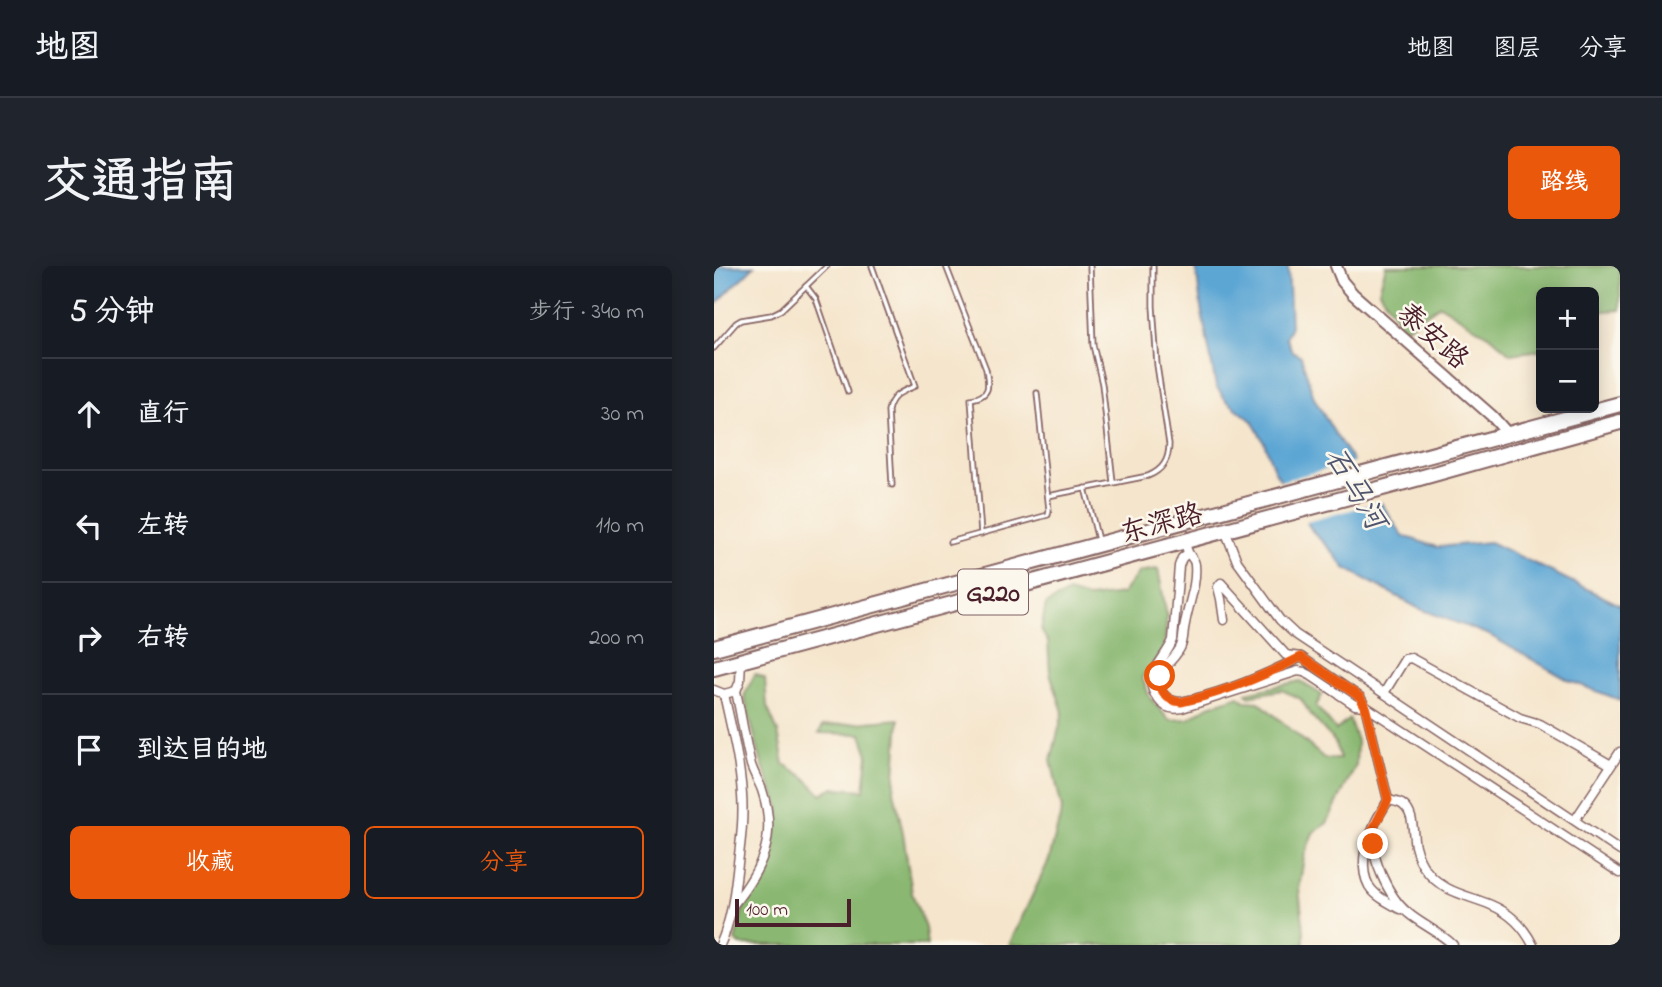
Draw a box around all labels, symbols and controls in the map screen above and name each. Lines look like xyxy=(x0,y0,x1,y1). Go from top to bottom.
text: 地图 xyxy=(35,25,101,73)
text: 地图 xyxy=(1407,32,1455,67)
text: 图层 xyxy=(1493,32,1541,67)
text: 分享 xyxy=(1579,32,1627,67)
button: 路线 xyxy=(1508,146,1620,219)
text: 交通指南 xyxy=(42,148,238,220)
map controls xyxy=(1536,287,1599,413)
button: + xyxy=(1536,287,1599,350)
text: 5 分钟 xyxy=(70,291,155,335)
street label: 泰安路 xyxy=(1387,295,1477,381)
text: 步行 · 340 m xyxy=(529,296,644,329)
button: − xyxy=(1536,350,1599,413)
icon: ahead xyxy=(70,395,108,433)
text: 直行 xyxy=(137,396,189,434)
text: 30 m xyxy=(601,398,644,431)
water label: 石马河 xyxy=(1311,440,1398,544)
street label: 东深路 xyxy=(1116,495,1208,556)
icon: left xyxy=(70,507,108,545)
text: 左转 xyxy=(137,508,189,546)
text: 110 m xyxy=(596,510,644,543)
road number: G220 xyxy=(958,570,1028,614)
icon: right xyxy=(70,619,108,657)
text: 右转 xyxy=(137,620,189,658)
text: 200 m xyxy=(589,622,644,655)
route start xyxy=(1144,660,1175,691)
icon: arrive xyxy=(70,731,108,769)
text: 到达目的地 xyxy=(137,732,267,770)
button: 收藏 xyxy=(70,826,350,899)
button: 分享 xyxy=(364,826,644,899)
route end xyxy=(1357,828,1388,859)
scale bar xyxy=(735,896,850,928)
text: 100 m xyxy=(746,897,788,924)

